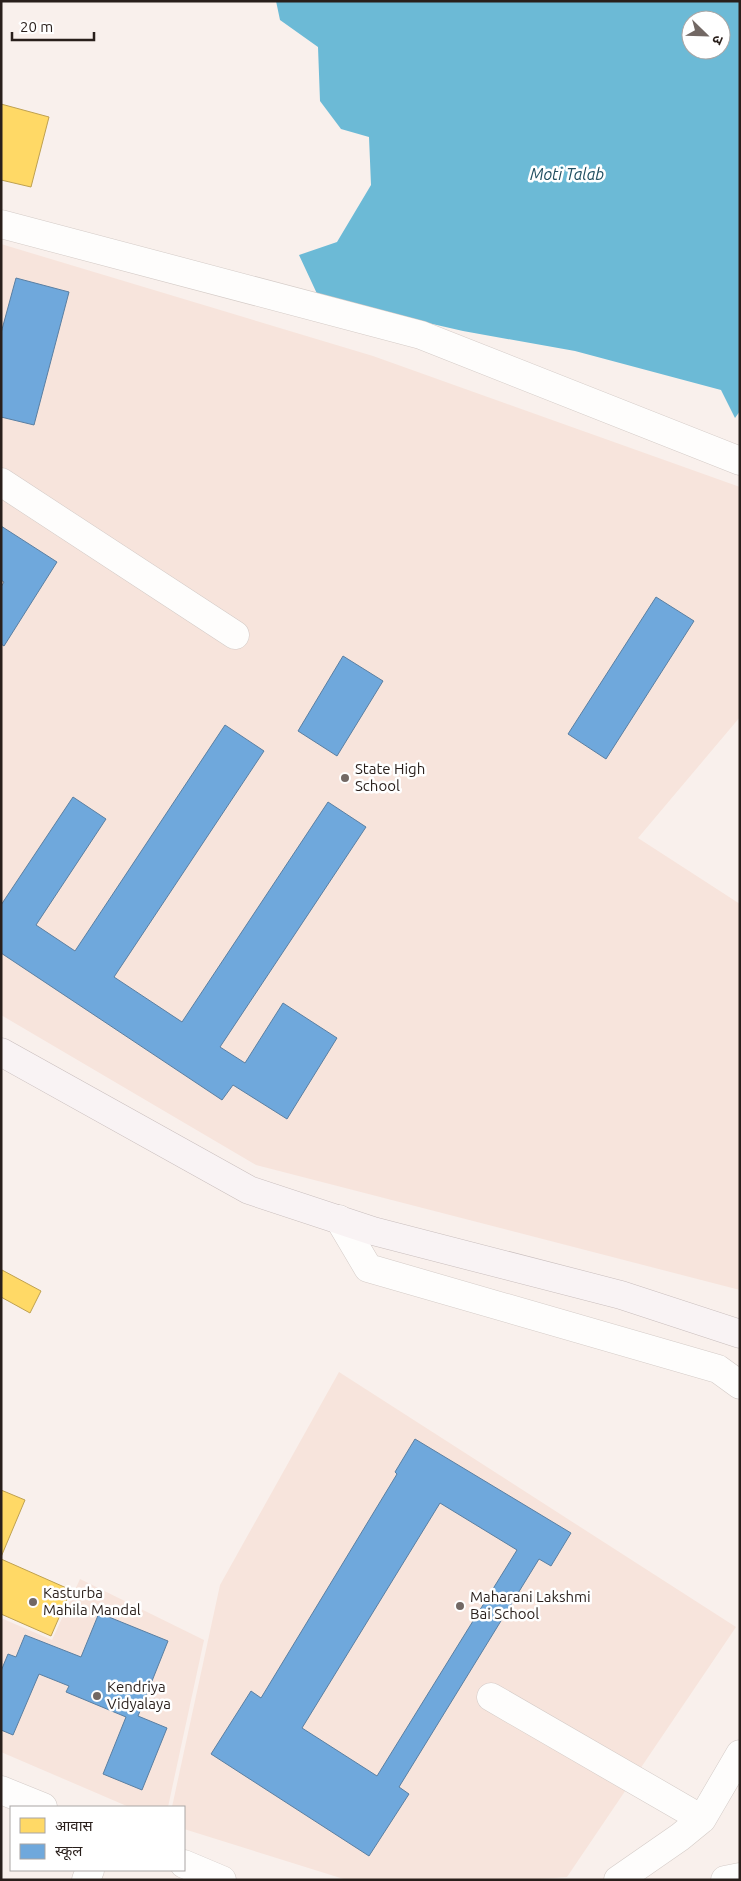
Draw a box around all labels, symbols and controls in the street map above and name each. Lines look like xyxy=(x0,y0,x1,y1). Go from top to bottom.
scale bar xyxy=(12,10,95,42)
north arrow xyxy=(681,10,731,60)
text: 20 m xyxy=(20,18,53,35)
text: उ xyxy=(709,33,727,48)
water label: Moti Talab xyxy=(530,165,604,183)
place label: State High School xyxy=(355,760,425,794)
marker: State High School xyxy=(339,772,351,784)
place label: Kasturba Mahila Mandal xyxy=(43,1584,141,1618)
place label: Maharani Lakshmi Bai School xyxy=(470,1588,591,1622)
marker: Kasturba Mahila Mandal xyxy=(27,1596,39,1608)
marker: Maharani Lakshmi Bai School xyxy=(454,1600,466,1612)
place label: Kendriya Vidyalaya xyxy=(107,1678,171,1712)
marker: Kendriya Vidyalaya xyxy=(91,1690,103,1702)
legend xyxy=(10,1806,185,1871)
text: आवास xyxy=(55,1817,94,1834)
text: स्कूल xyxy=(55,1842,83,1861)

